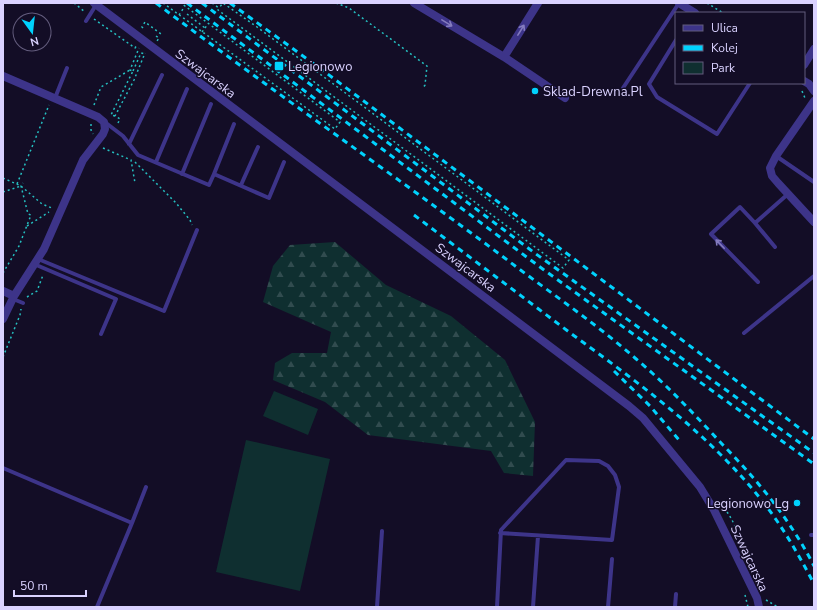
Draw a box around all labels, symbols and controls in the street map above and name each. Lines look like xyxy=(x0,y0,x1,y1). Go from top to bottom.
north arrow xyxy=(12,12,52,52)
legend xyxy=(675,12,805,84)
one-way arrow xyxy=(441,19,452,27)
text: Ulica xyxy=(711,20,738,36)
one-way arrow xyxy=(517,25,525,36)
text: N xyxy=(29,33,40,49)
text: Kolej xyxy=(711,40,738,56)
street label: Szwajcarska xyxy=(171,45,239,103)
place label: Legionowo xyxy=(288,58,352,76)
marker: Legionowo xyxy=(273,60,285,72)
text: Park xyxy=(711,60,736,76)
place label: Sklad-Drewna.Pl xyxy=(543,83,643,101)
marker: Sklad-Drewna.Pl xyxy=(530,86,540,96)
street label: Szwajcarska xyxy=(431,239,499,297)
one-way arrow xyxy=(715,239,725,249)
place label: Legionowo Lg xyxy=(707,495,789,513)
marker: Legionowo Lg xyxy=(792,498,802,508)
street label: Szwajcarska xyxy=(726,522,772,595)
scale bar xyxy=(14,572,86,598)
text: 50 m xyxy=(20,578,48,594)

